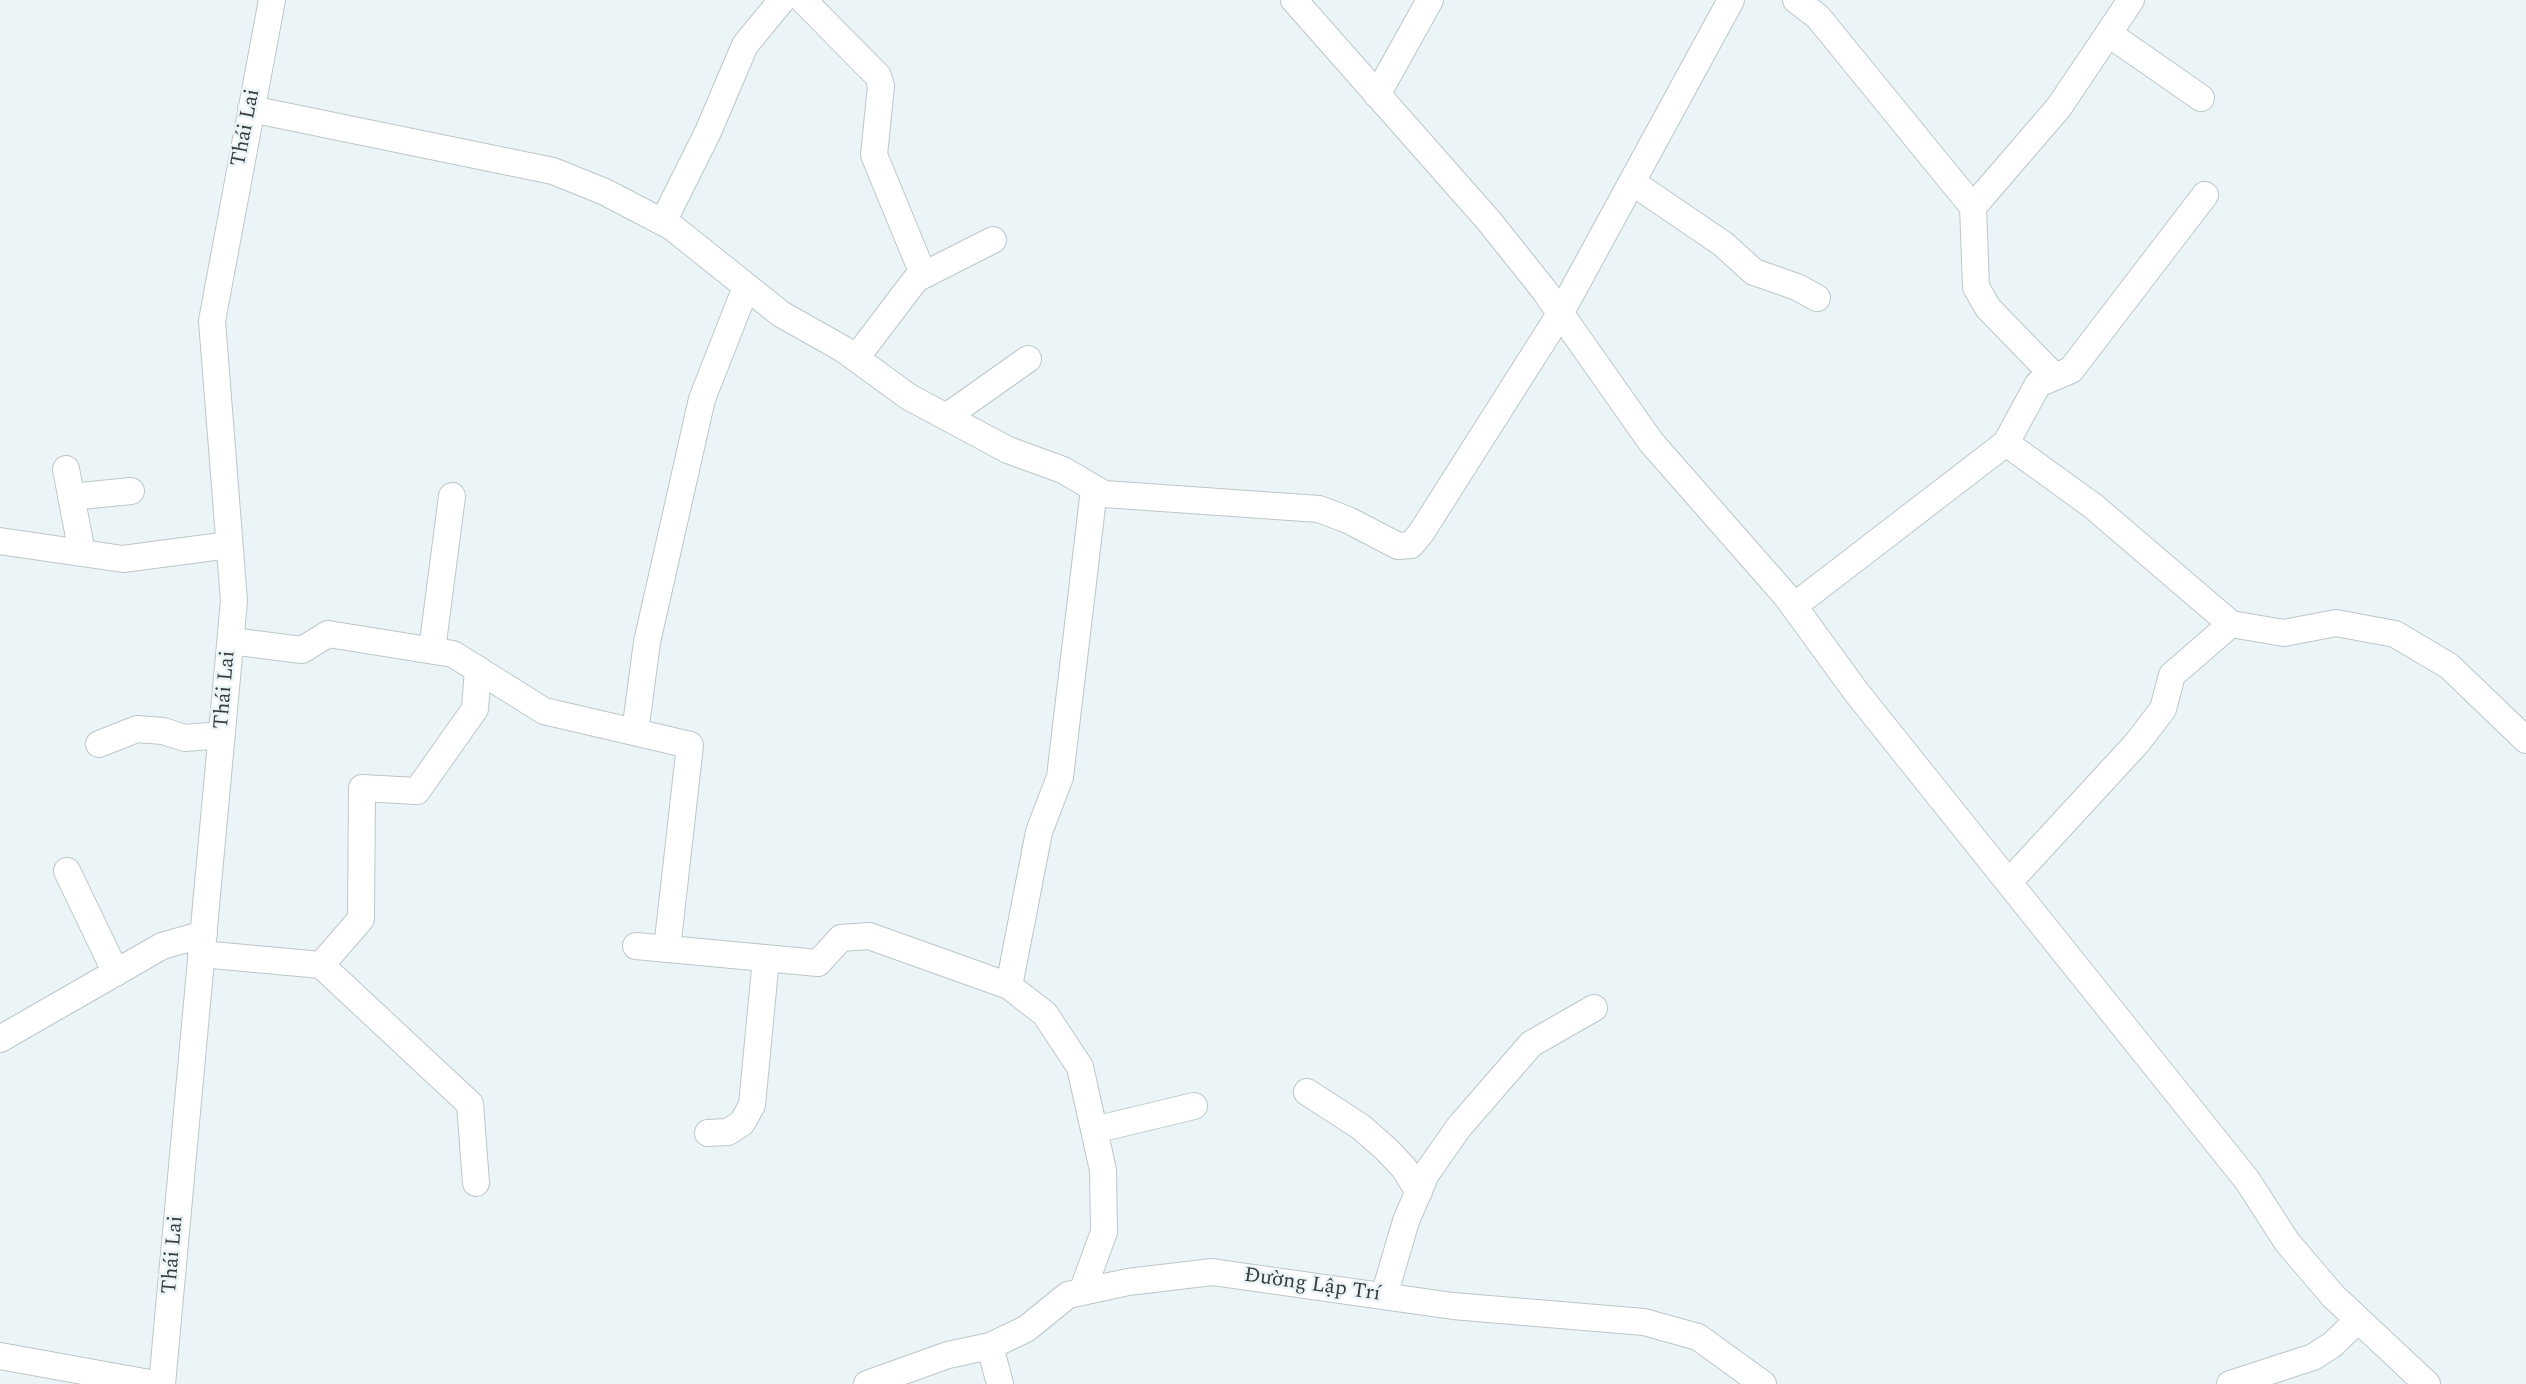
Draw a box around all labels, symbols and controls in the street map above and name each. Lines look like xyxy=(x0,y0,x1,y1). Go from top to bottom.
street label: Thái Lai xyxy=(227,87,267,169)
street label: Thái Lai xyxy=(210,650,242,730)
street label: Thái Lai xyxy=(158,1215,190,1295)
street label: Đường Lập Trí xyxy=(1242,1264,1382,1308)

